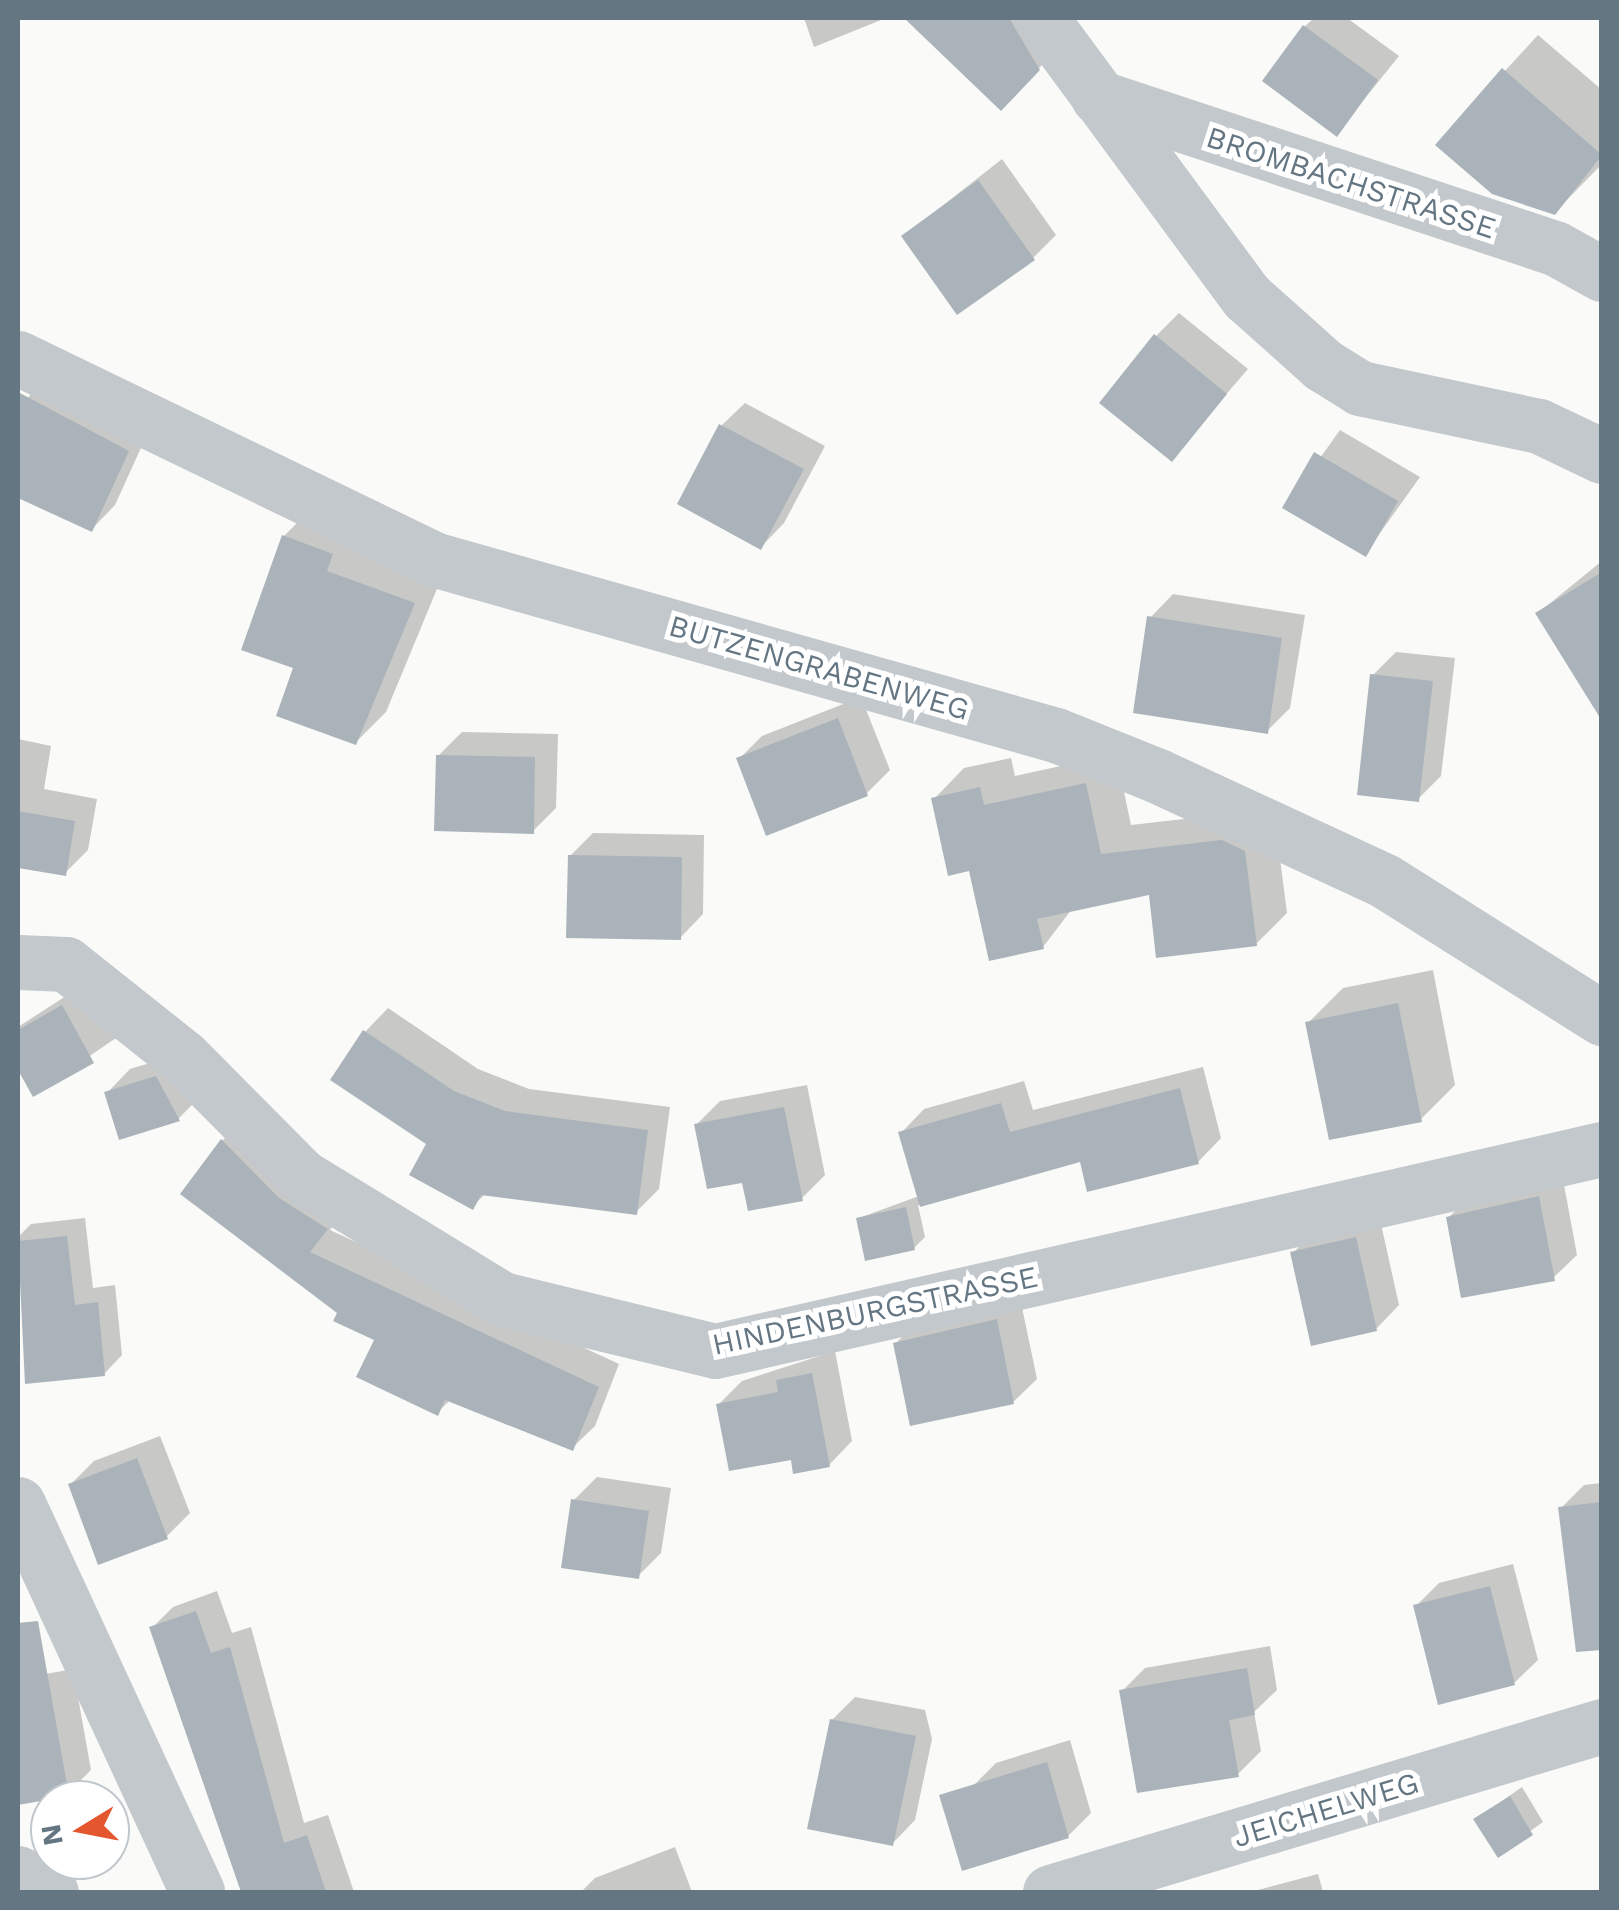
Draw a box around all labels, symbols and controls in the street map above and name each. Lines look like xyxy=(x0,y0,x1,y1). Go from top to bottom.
street label: BROMBACHSTRASSE xyxy=(1202,119,1500,247)
street label: BUTZENGRABENWEG xyxy=(665,608,973,728)
street label: HINDENBURGSTRASSE xyxy=(709,1259,1041,1363)
street label: JEICHELWEG xyxy=(1229,1765,1423,1855)
north arrow xyxy=(30,1780,130,1880)
text: N xyxy=(34,1822,70,1848)

